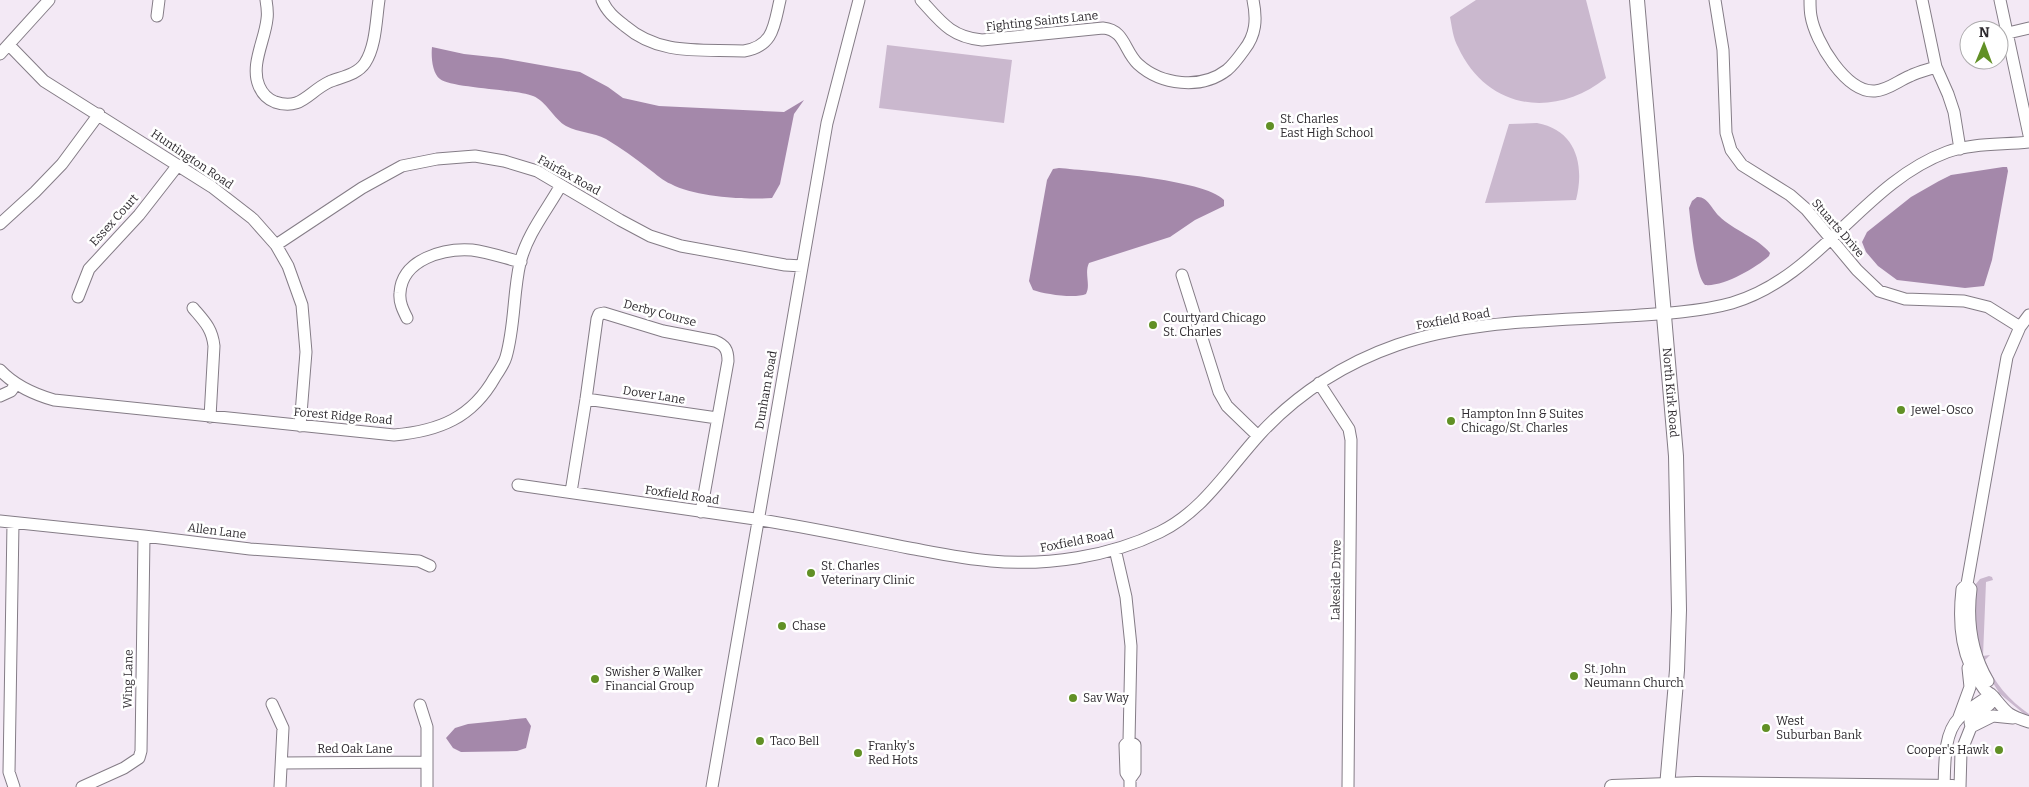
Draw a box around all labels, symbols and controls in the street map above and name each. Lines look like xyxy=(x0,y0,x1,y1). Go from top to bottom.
street label: Fighting Saints Lane xyxy=(985,8,1099,34)
north arrow xyxy=(1959,20,2009,70)
text: N xyxy=(1979,24,1990,41)
place label: St. Charles East High School xyxy=(1280,112,1374,140)
marker: St. Charles East High School xyxy=(1264,120,1276,132)
street label: Huntington Road xyxy=(148,126,236,192)
street label: Fairfax Road xyxy=(535,152,603,198)
street label: Essex Court xyxy=(87,191,141,249)
street label: Stuarts Drive xyxy=(1809,196,1867,260)
street label: Derby Course xyxy=(622,297,698,329)
street label: Foxfield Road xyxy=(1415,306,1491,332)
place label: Courtyard Chicago St. Charles xyxy=(1163,311,1266,339)
marker: Courtyard Chicago St. Charles xyxy=(1147,319,1159,331)
street label: North Kirk Road xyxy=(1660,347,1681,438)
street label: Dunham Road xyxy=(752,350,780,430)
street label: Dover Lane xyxy=(622,383,686,407)
place label: Jewel-Osco xyxy=(1910,403,1974,417)
marker: Jewel-Osco xyxy=(1895,404,1907,416)
street label: Forest Ridge Road xyxy=(293,405,393,427)
place label: Hampton Inn & Suites Chicago/St. Charles xyxy=(1461,407,1584,435)
marker: Hampton Inn & Suites Chicago/St. Charles xyxy=(1445,415,1457,427)
street label: Foxfield Road xyxy=(644,483,720,507)
street label: Allen Lane xyxy=(187,520,247,542)
street label: Foxfield Road xyxy=(1039,527,1115,555)
street label: Lakeside Drive xyxy=(1328,539,1344,621)
place label: St. Charles Veterinary Clinic xyxy=(821,559,915,587)
marker: St. Charles Veterinary Clinic xyxy=(805,567,817,579)
place label: Chase xyxy=(792,619,826,633)
marker: Chase xyxy=(776,620,788,632)
street label: Wing Lane xyxy=(120,649,136,709)
place label: St. John Neumann Church xyxy=(1584,662,1684,690)
place label: Swisher & Walker Financial Group xyxy=(605,665,703,693)
marker: St. John Neumann Church xyxy=(1568,670,1580,682)
marker: Swisher & Walker Financial Group xyxy=(589,673,601,685)
place label: Sav Way xyxy=(1083,691,1129,705)
marker: Sav Way xyxy=(1067,692,1079,704)
place label: West Suburban Bank xyxy=(1776,714,1862,742)
marker: West Suburban Bank xyxy=(1760,722,1772,734)
place label: Taco Bell xyxy=(770,734,820,748)
marker: Taco Bell xyxy=(754,735,766,747)
place label: Franky's Red Hots xyxy=(868,739,918,767)
street label: Red Oak Lane xyxy=(317,742,393,756)
place label: Cooper's Hawk xyxy=(1907,743,1989,757)
marker: Cooper's Hawk xyxy=(1993,744,2005,756)
marker: Franky's Red Hots xyxy=(852,747,864,759)

